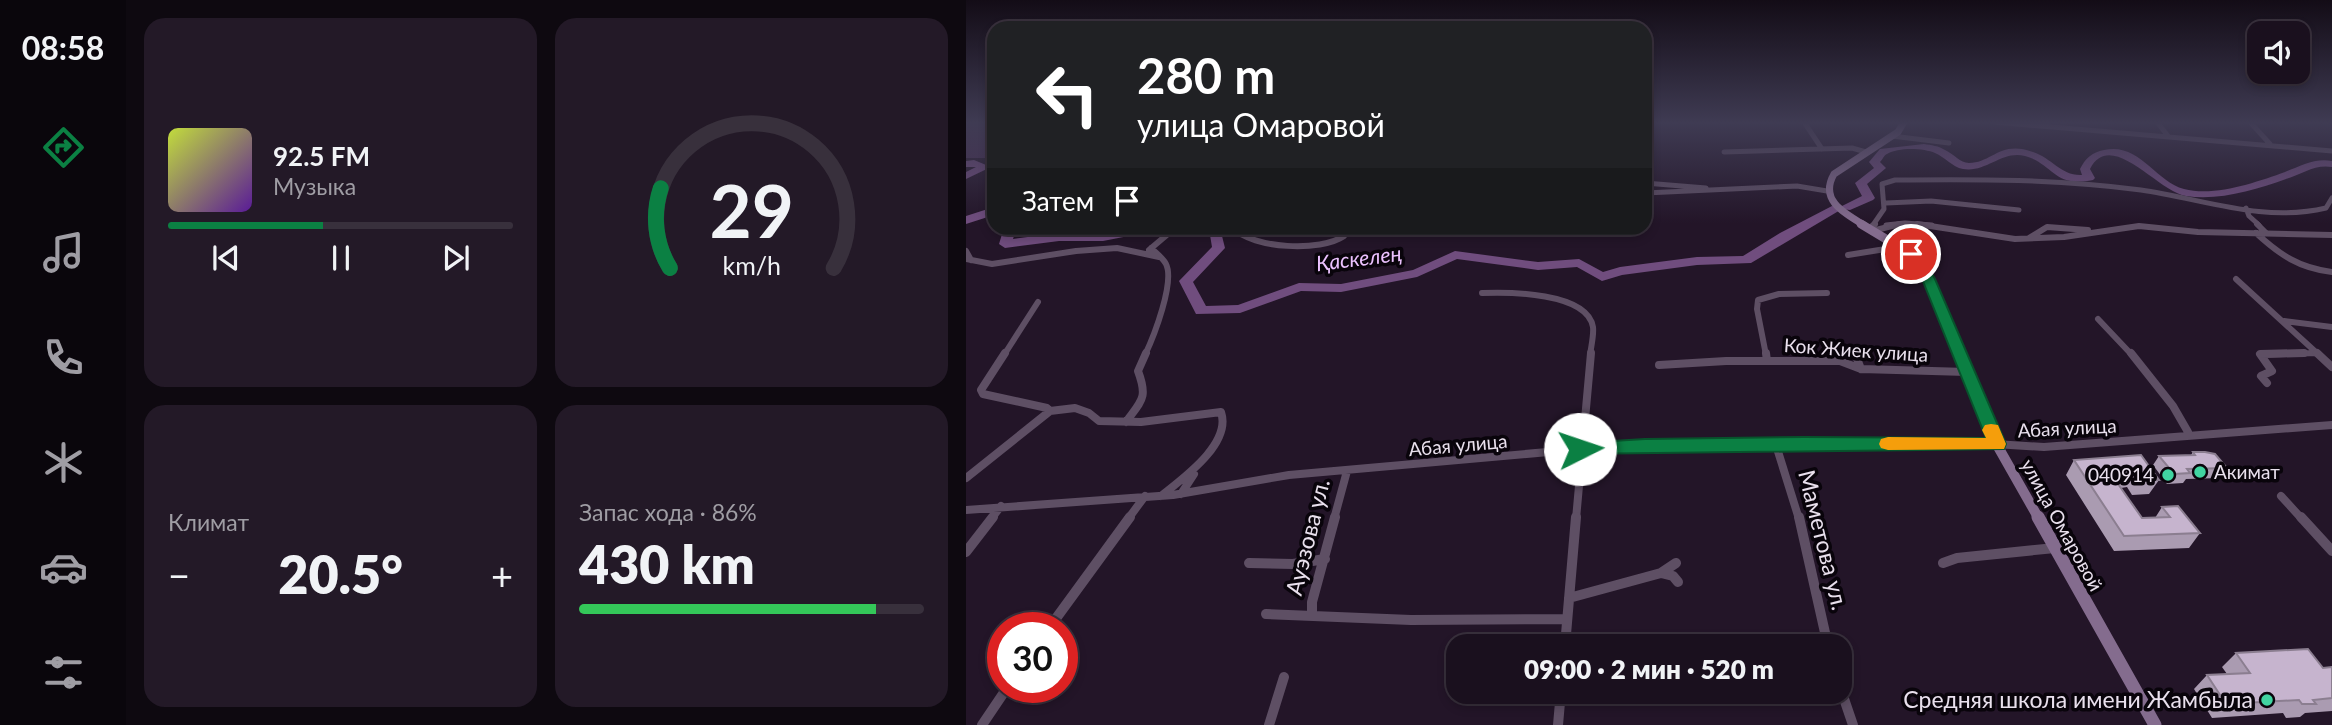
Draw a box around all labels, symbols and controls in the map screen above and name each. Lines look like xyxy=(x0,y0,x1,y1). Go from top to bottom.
map controls xyxy=(2247,21,2310,84)
button: sound xyxy=(2247,21,2310,84)
text: 08:58 xyxy=(22,28,104,67)
text: 280 m xyxy=(1137,46,1275,104)
icon: left xyxy=(1022,49,1113,140)
text: улица Омаровой xyxy=(1137,105,1385,144)
icon: directions xyxy=(39,123,88,172)
text: 92.5 FM xyxy=(273,140,370,172)
text: 29 xyxy=(709,167,794,255)
text: Музыка xyxy=(273,172,356,200)
icon: arrive xyxy=(1108,182,1146,220)
text: Затем xyxy=(1022,185,1094,217)
pin xyxy=(1881,224,1941,284)
icon: music xyxy=(39,228,88,277)
icon: arrive xyxy=(1892,235,1930,273)
icon: previous xyxy=(207,239,245,277)
icon: pause xyxy=(322,239,360,277)
icon: next xyxy=(437,239,475,277)
water label: Қаскелең xyxy=(1314,240,1403,275)
text: km/h xyxy=(722,250,781,280)
icon: phone xyxy=(39,333,88,382)
street label: Кок Жиек улица xyxy=(1783,333,1929,366)
position arrow xyxy=(1543,412,1617,486)
street label: Абая улица xyxy=(2017,413,2117,442)
street label: Абая улица xyxy=(1408,429,1508,460)
icon: climate xyxy=(39,438,88,487)
street label: улица Омаровой xyxy=(2017,455,2108,595)
place label: Акимат xyxy=(2214,460,2280,483)
place label: 040914 xyxy=(2088,463,2154,486)
marker: Акимат xyxy=(2192,464,2208,480)
street label: Маметова ул. xyxy=(1793,467,1855,613)
marker: 040914 xyxy=(2160,467,2176,483)
street label: Ауэзова ул. xyxy=(1279,476,1335,598)
text: Запас хода · 86% xyxy=(579,498,757,526)
text: Климат xyxy=(168,508,249,536)
text: 430 km xyxy=(579,533,755,595)
icon: car xyxy=(39,543,88,592)
text: 20.5° xyxy=(278,543,403,605)
text: − xyxy=(168,552,190,598)
text: + xyxy=(491,552,513,598)
speed limit sign: 30 xyxy=(987,612,1078,703)
icon: filters xyxy=(39,648,88,697)
text: 09:00 · 2 мин · 520 m xyxy=(1524,653,1774,685)
place label: Средняя школа имени Жамбыла xyxy=(1903,685,2253,713)
marker: Средняя школа имени Жамбыла xyxy=(2259,692,2275,708)

